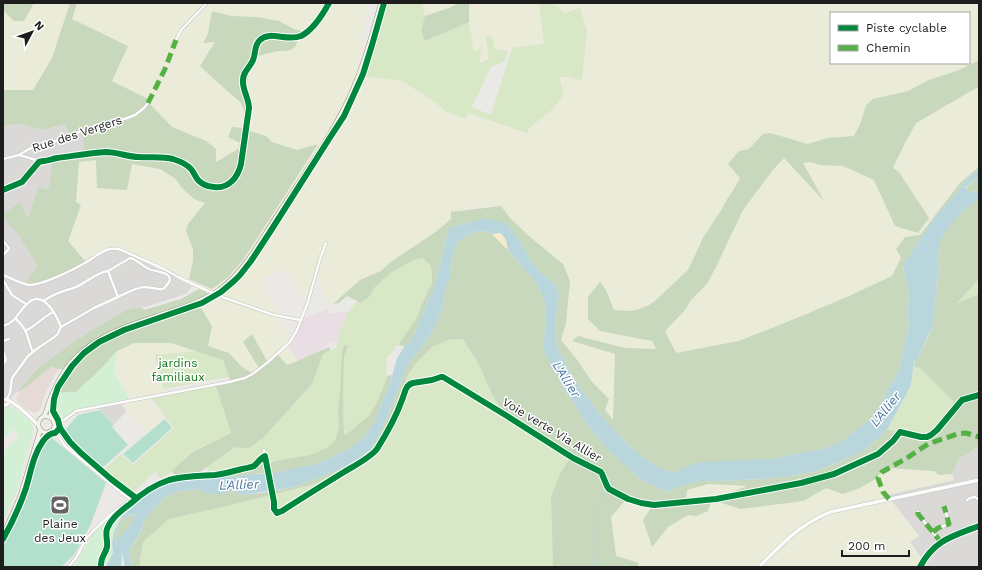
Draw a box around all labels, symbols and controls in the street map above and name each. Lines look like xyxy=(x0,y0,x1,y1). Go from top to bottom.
north arrow xyxy=(12,12,52,52)
legend xyxy=(830,12,970,64)
text: N xyxy=(32,18,47,33)
text: Piste cyclable xyxy=(866,21,947,35)
text: Chemin xyxy=(866,41,911,55)
street label: Rue des Vergers xyxy=(30,113,124,155)
park label: jardins familiaux xyxy=(151,356,205,384)
water label: L'Allier xyxy=(550,358,584,401)
water label: L'Allier xyxy=(867,388,904,430)
street label: Voie verte Via Allier xyxy=(500,395,604,465)
water label: L'Allier xyxy=(219,476,260,493)
sports icon: Plaine des Jeux xyxy=(49,494,71,516)
place label: Plaine des Jeux xyxy=(34,517,86,545)
scale bar xyxy=(842,532,909,558)
text: 200 m xyxy=(848,539,885,553)

